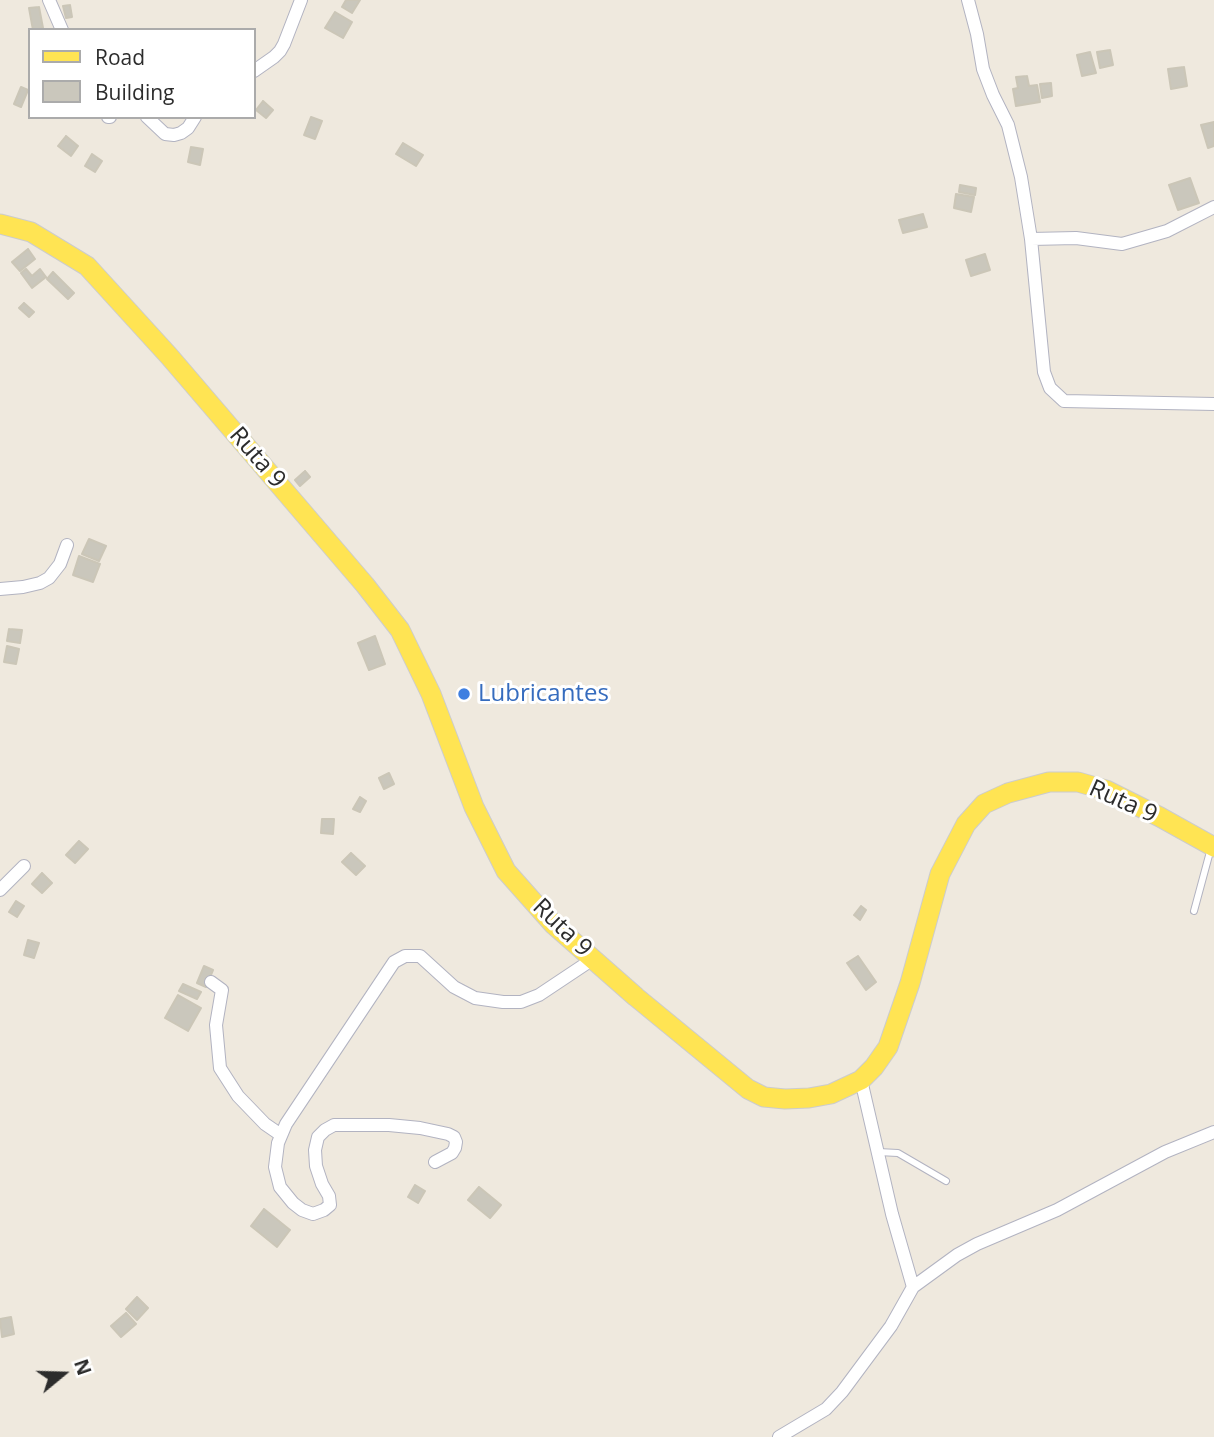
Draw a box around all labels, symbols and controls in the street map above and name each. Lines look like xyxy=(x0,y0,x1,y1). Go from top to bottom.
legend xyxy=(28,28,256,119)
text: Road xyxy=(95,43,145,71)
text: Building xyxy=(95,78,174,106)
street label: Ruta 9 xyxy=(223,422,291,494)
place label: Lubricantes xyxy=(478,680,609,708)
marker: Lubricantes xyxy=(456,686,472,702)
street label: Ruta 9 xyxy=(1085,774,1161,830)
street label: Ruta 9 xyxy=(526,893,598,963)
north arrow xyxy=(28,1339,98,1409)
text: N xyxy=(68,1356,98,1379)

